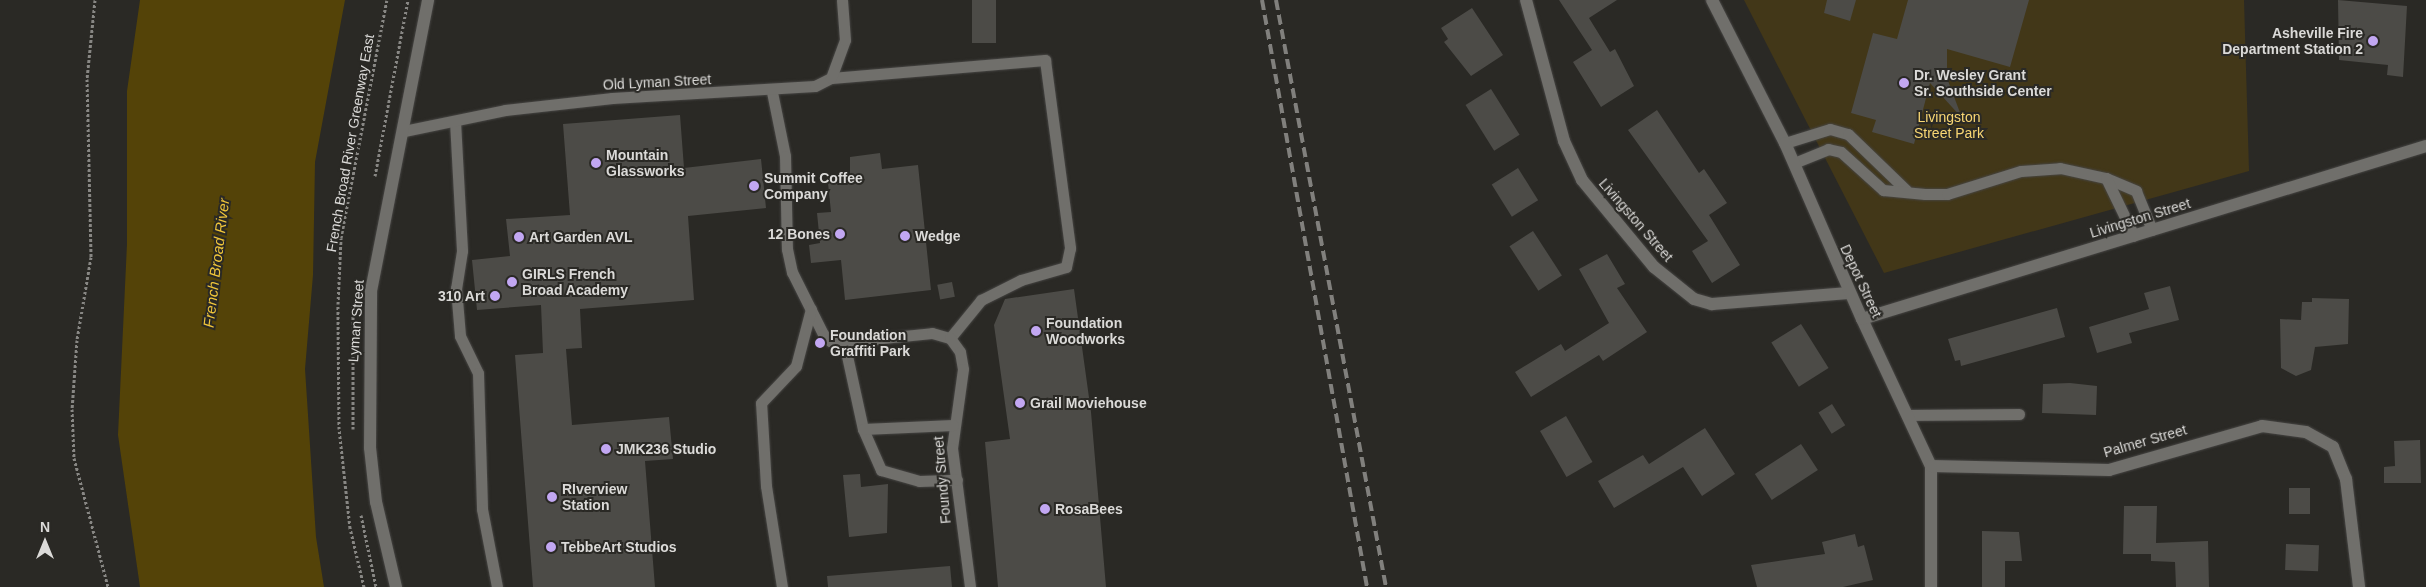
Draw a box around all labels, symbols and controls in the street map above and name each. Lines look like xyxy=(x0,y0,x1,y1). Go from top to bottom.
place label: Asheville Fire Department Station 2 xyxy=(2222,25,2363,58)
street label: French Broad River Greenway East xyxy=(323,33,377,253)
marker: Asheville Fire Department Station 2 xyxy=(2367,35,2379,47)
place label: Dr. Wesley Grant Sr. Southside Center xyxy=(1914,67,2052,100)
street label: Old Lyman Street xyxy=(602,71,712,93)
marker: Dr. Wesley Grant Sr. Southside Center xyxy=(1898,77,1910,89)
park label: Livingston Street Park xyxy=(1914,109,1984,142)
place label: Mountain Glassworks xyxy=(606,147,685,180)
marker: Mountain Glassworks xyxy=(590,157,602,169)
place label: Summit Coffee Company xyxy=(764,170,863,202)
street label: Livingston Street xyxy=(1595,175,1677,265)
marker: Summit Coffee Company xyxy=(748,180,760,192)
street label: Livingston Street xyxy=(2088,195,2192,241)
water label: French Broad River xyxy=(199,197,233,329)
place label: 12 Bones xyxy=(768,226,830,242)
marker: 12 Bones xyxy=(834,228,846,240)
place label: Wedge xyxy=(915,228,961,244)
place label: Art Garden AVL xyxy=(529,229,633,245)
marker: Wedge xyxy=(899,230,911,242)
marker: Art Garden AVL xyxy=(513,231,525,243)
street label: Depot Street xyxy=(1837,242,1885,320)
place label: GIRLS French Broad Academy xyxy=(522,266,629,298)
marker: GIRLS French Broad Academy xyxy=(506,276,518,288)
street label: Lyman Street xyxy=(345,279,367,363)
place label: 310 Art xyxy=(438,288,485,304)
marker: 310 Art xyxy=(489,290,501,302)
place label: Foundation Woodworks xyxy=(1046,315,1125,348)
marker: Foundation Woodworks xyxy=(1030,325,1042,337)
place label: Foundation Graffiti Park xyxy=(830,327,910,360)
marker: Foundation Graffiti Park xyxy=(814,337,826,349)
place label: Grail Moviehouse xyxy=(1030,395,1147,411)
marker: Grail Moviehouse xyxy=(1014,397,1026,409)
street label: Palmer Street xyxy=(2102,421,2188,461)
street label: Foundy Street xyxy=(930,435,954,525)
place label: JMK236 Studio xyxy=(616,441,716,457)
marker: JMK236 Studio xyxy=(600,443,612,455)
place label: RIverview Station xyxy=(562,481,627,514)
marker: RIverview Station xyxy=(546,491,558,503)
place label: RosaBees xyxy=(1055,501,1123,517)
marker: RosaBees xyxy=(1039,503,1051,515)
north arrow xyxy=(20,517,70,567)
text: N xyxy=(40,519,50,535)
place label: TebbeArt Studios xyxy=(561,539,677,555)
marker: TebbeArt Studios xyxy=(545,541,557,553)

